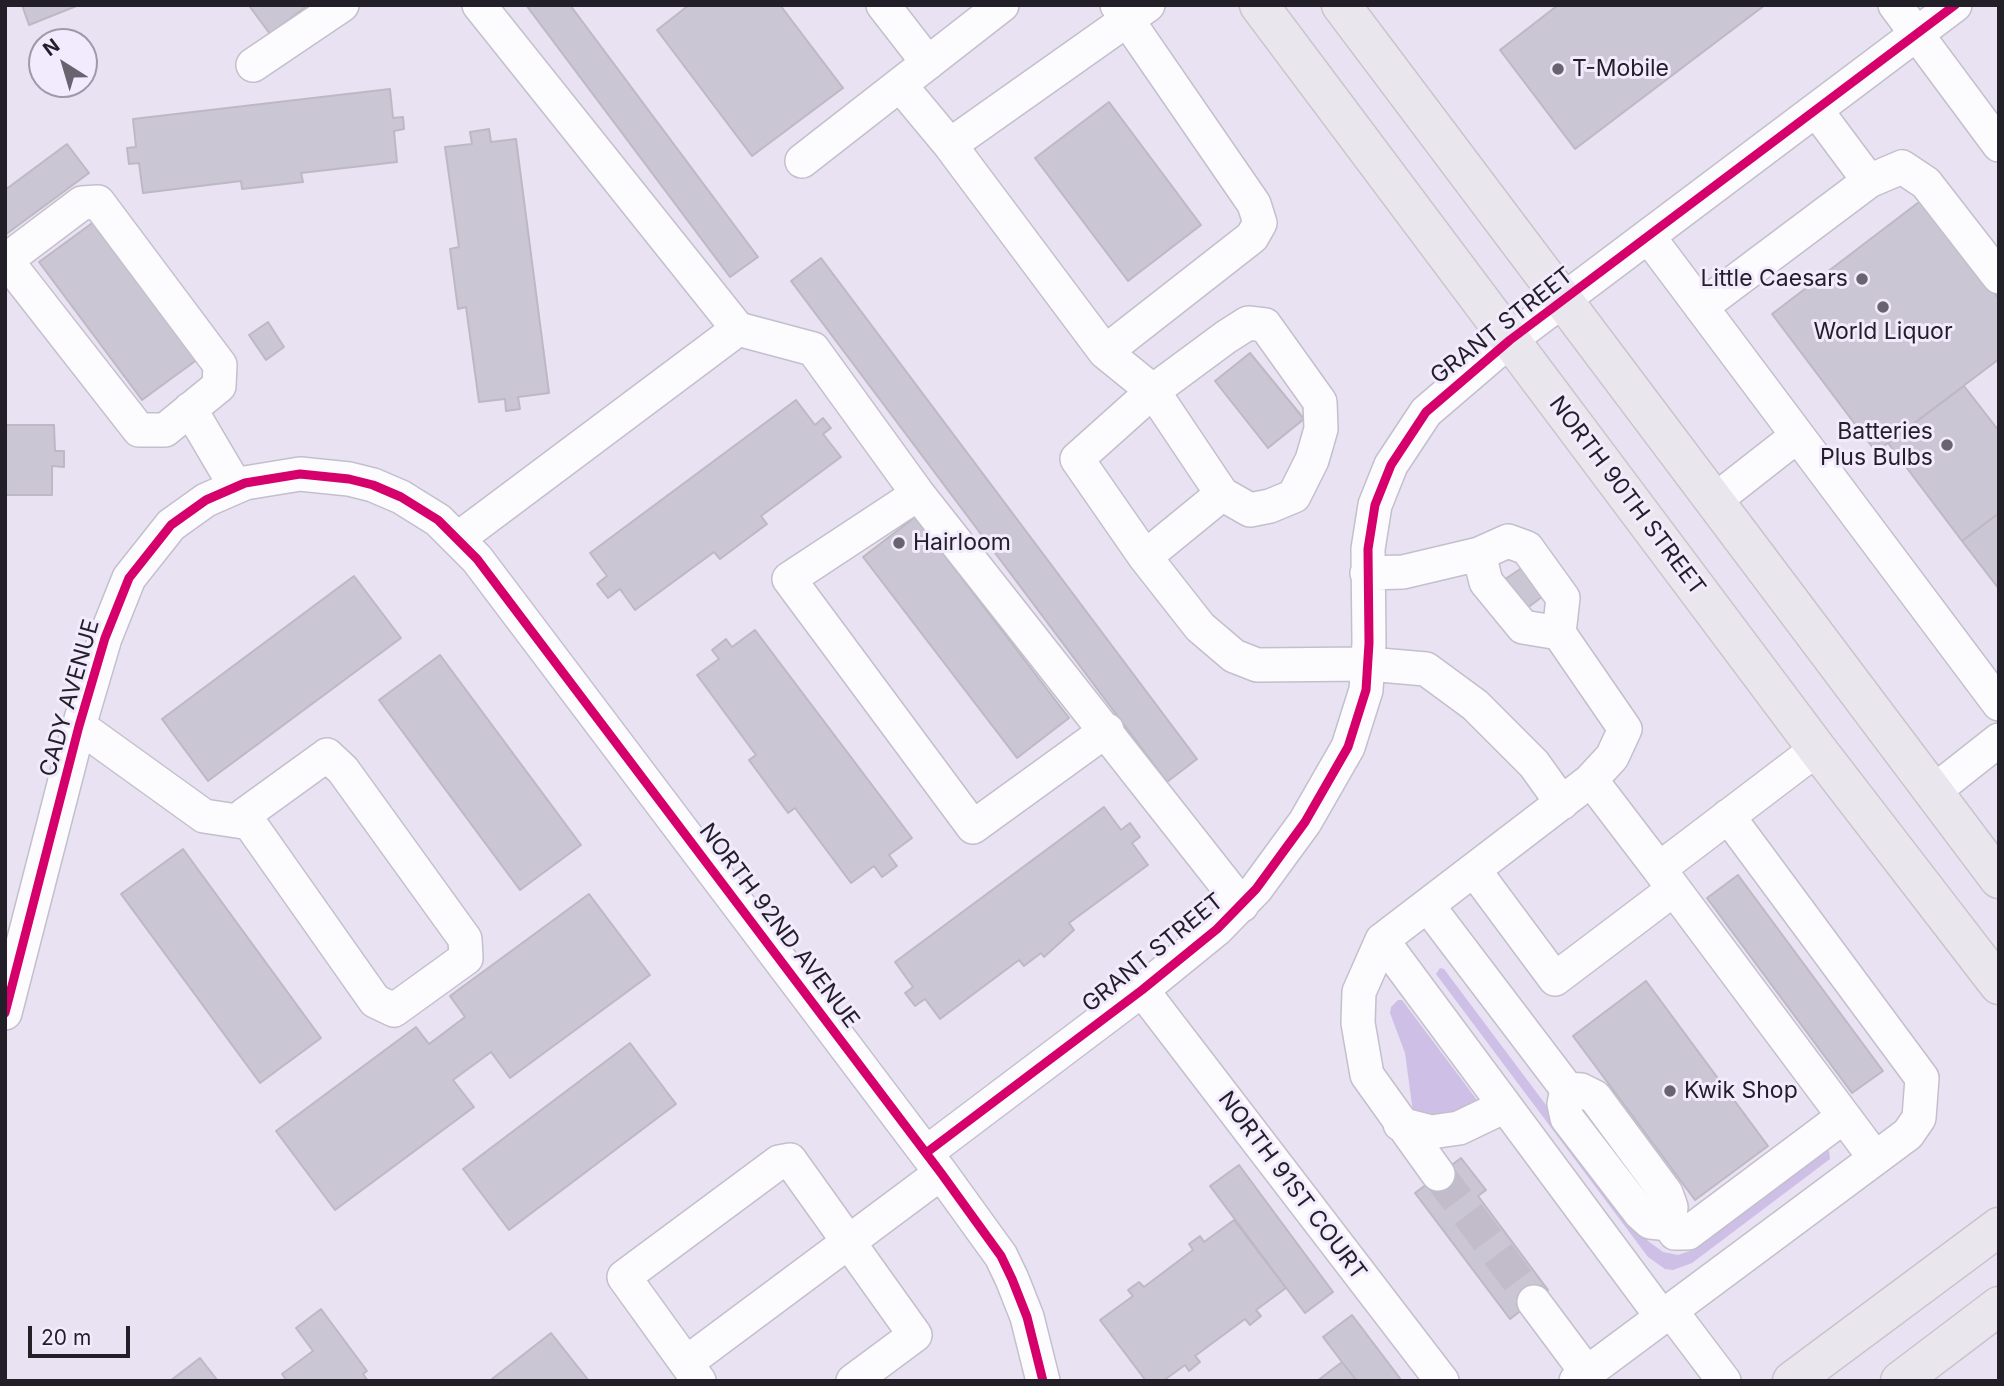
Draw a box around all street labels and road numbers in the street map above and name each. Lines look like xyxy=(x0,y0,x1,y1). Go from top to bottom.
street label: GRANT STREET xyxy=(1425,262,1579,390)
street label: NORTH 90TH STREET xyxy=(1543,391,1711,601)
street label: CADY AVENUE xyxy=(34,616,106,780)
street label: NORTH 92ND AVENUE xyxy=(693,818,865,1034)
street label: GRANT STREET xyxy=(1077,888,1229,1018)
street label: NORTH 91ST COURT xyxy=(1212,1086,1372,1286)

